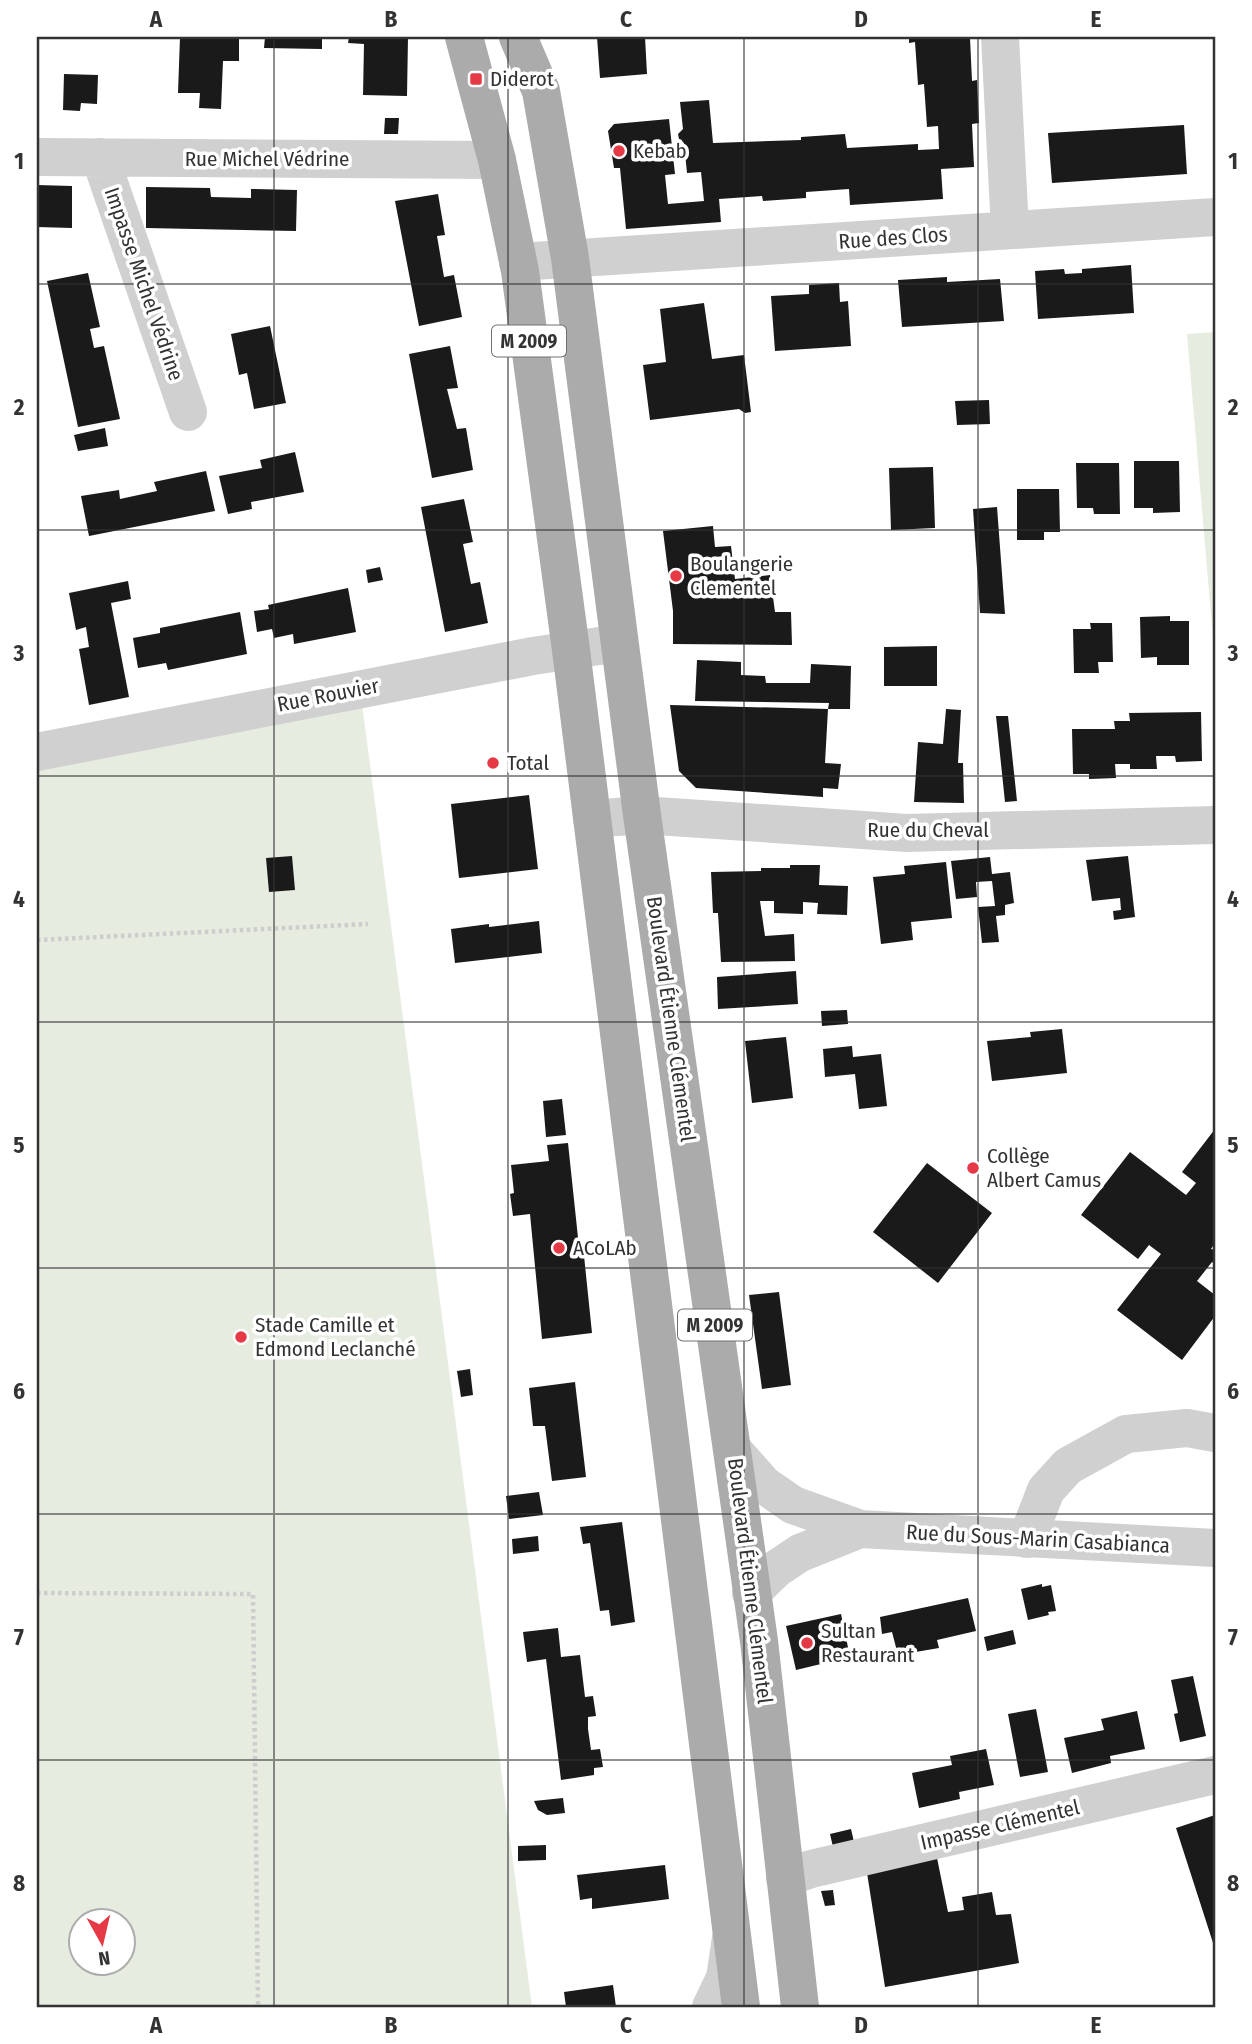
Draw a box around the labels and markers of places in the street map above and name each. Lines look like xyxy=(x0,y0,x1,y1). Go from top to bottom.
place label: Diderot xyxy=(490,66,554,92)
marker: Diderot xyxy=(468,71,484,87)
place label: Kebab xyxy=(633,138,687,164)
marker: Kebab xyxy=(611,143,627,159)
place label: Boulangerie Clementel xyxy=(690,551,793,601)
marker: Boulangerie Clementel xyxy=(668,568,684,584)
place label: Total xyxy=(507,750,549,776)
marker: Total xyxy=(485,755,501,771)
place label: Collège Albert Camus xyxy=(987,1143,1101,1193)
marker: Collège Albert Camus xyxy=(965,1160,981,1176)
place label: ACoLAb xyxy=(573,1235,637,1261)
marker: ACoLAb xyxy=(551,1240,567,1256)
place label: Stade Camille et Edmond Leclanché xyxy=(255,1312,416,1362)
marker: Stade Camille et Edmond Leclanché xyxy=(233,1329,249,1345)
place label: Sultan Restaurant xyxy=(821,1618,914,1668)
marker: Sultan Restaurant xyxy=(799,1635,815,1651)

